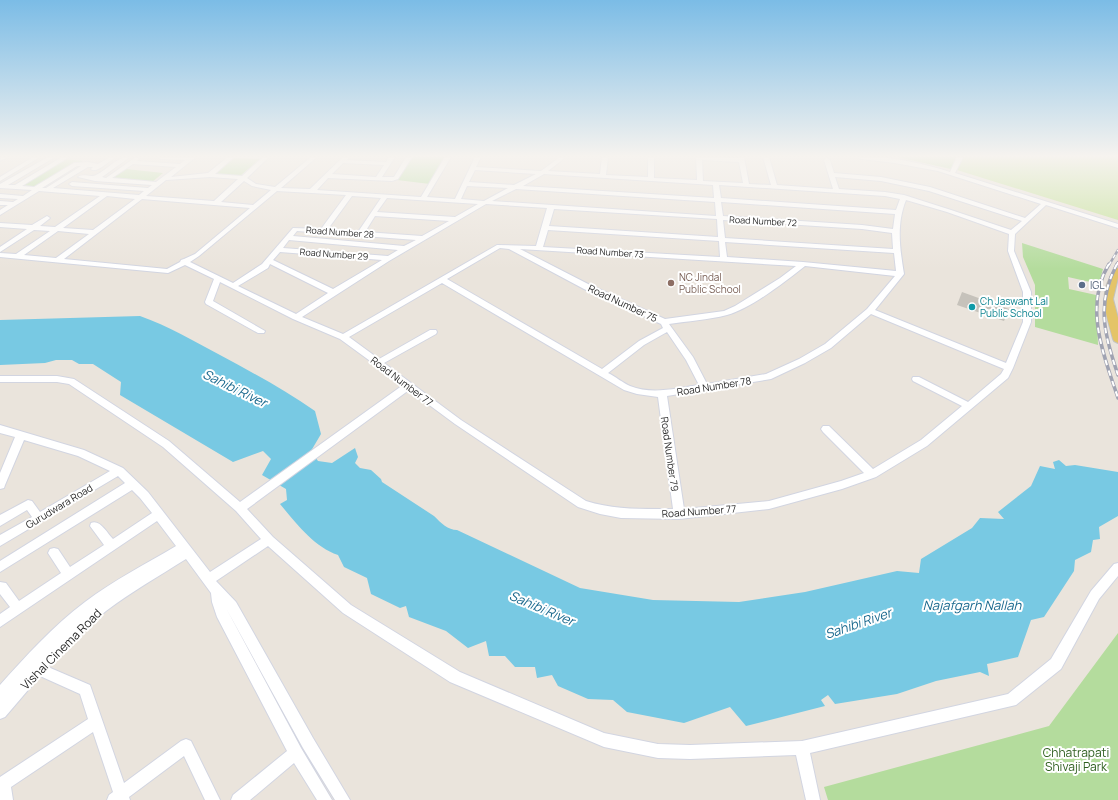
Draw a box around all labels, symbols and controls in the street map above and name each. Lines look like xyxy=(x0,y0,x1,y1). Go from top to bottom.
street label: Road Number 72 xyxy=(729,213,797,229)
street label: Road Number 28 xyxy=(305,223,375,241)
street label: Road Number 73 xyxy=(576,243,644,261)
street label: Road Number 29 xyxy=(299,245,369,263)
place label: NC Jindal Public School xyxy=(679,270,741,296)
marker: NC Jindal Public School xyxy=(666,278,676,288)
place label: IGL xyxy=(1090,278,1105,292)
marker: IGL xyxy=(1077,280,1087,290)
street label: Road Number 75 xyxy=(586,281,660,325)
place label: Ch Jaswant Lal Public School xyxy=(980,294,1048,320)
marker: Ch Jaswant Lal Public School xyxy=(967,302,977,312)
street label: Road Number 77 xyxy=(368,353,436,409)
water label: Sahibi River xyxy=(200,365,272,412)
street label: Road Number 78 xyxy=(676,373,752,399)
street label: Road Number 79 xyxy=(658,416,682,492)
street label: Gurudwara Road xyxy=(23,480,95,532)
street label: Road Number 77 xyxy=(661,501,737,521)
water label: Sahibi River xyxy=(507,586,579,631)
water label: Najafgarh Nallah xyxy=(923,596,1022,614)
water label: Sahibi River xyxy=(822,602,896,643)
street label: Vishal Cinema Road xyxy=(17,605,105,693)
park label: Chhatrapati Shivaji Park xyxy=(1043,744,1109,775)

